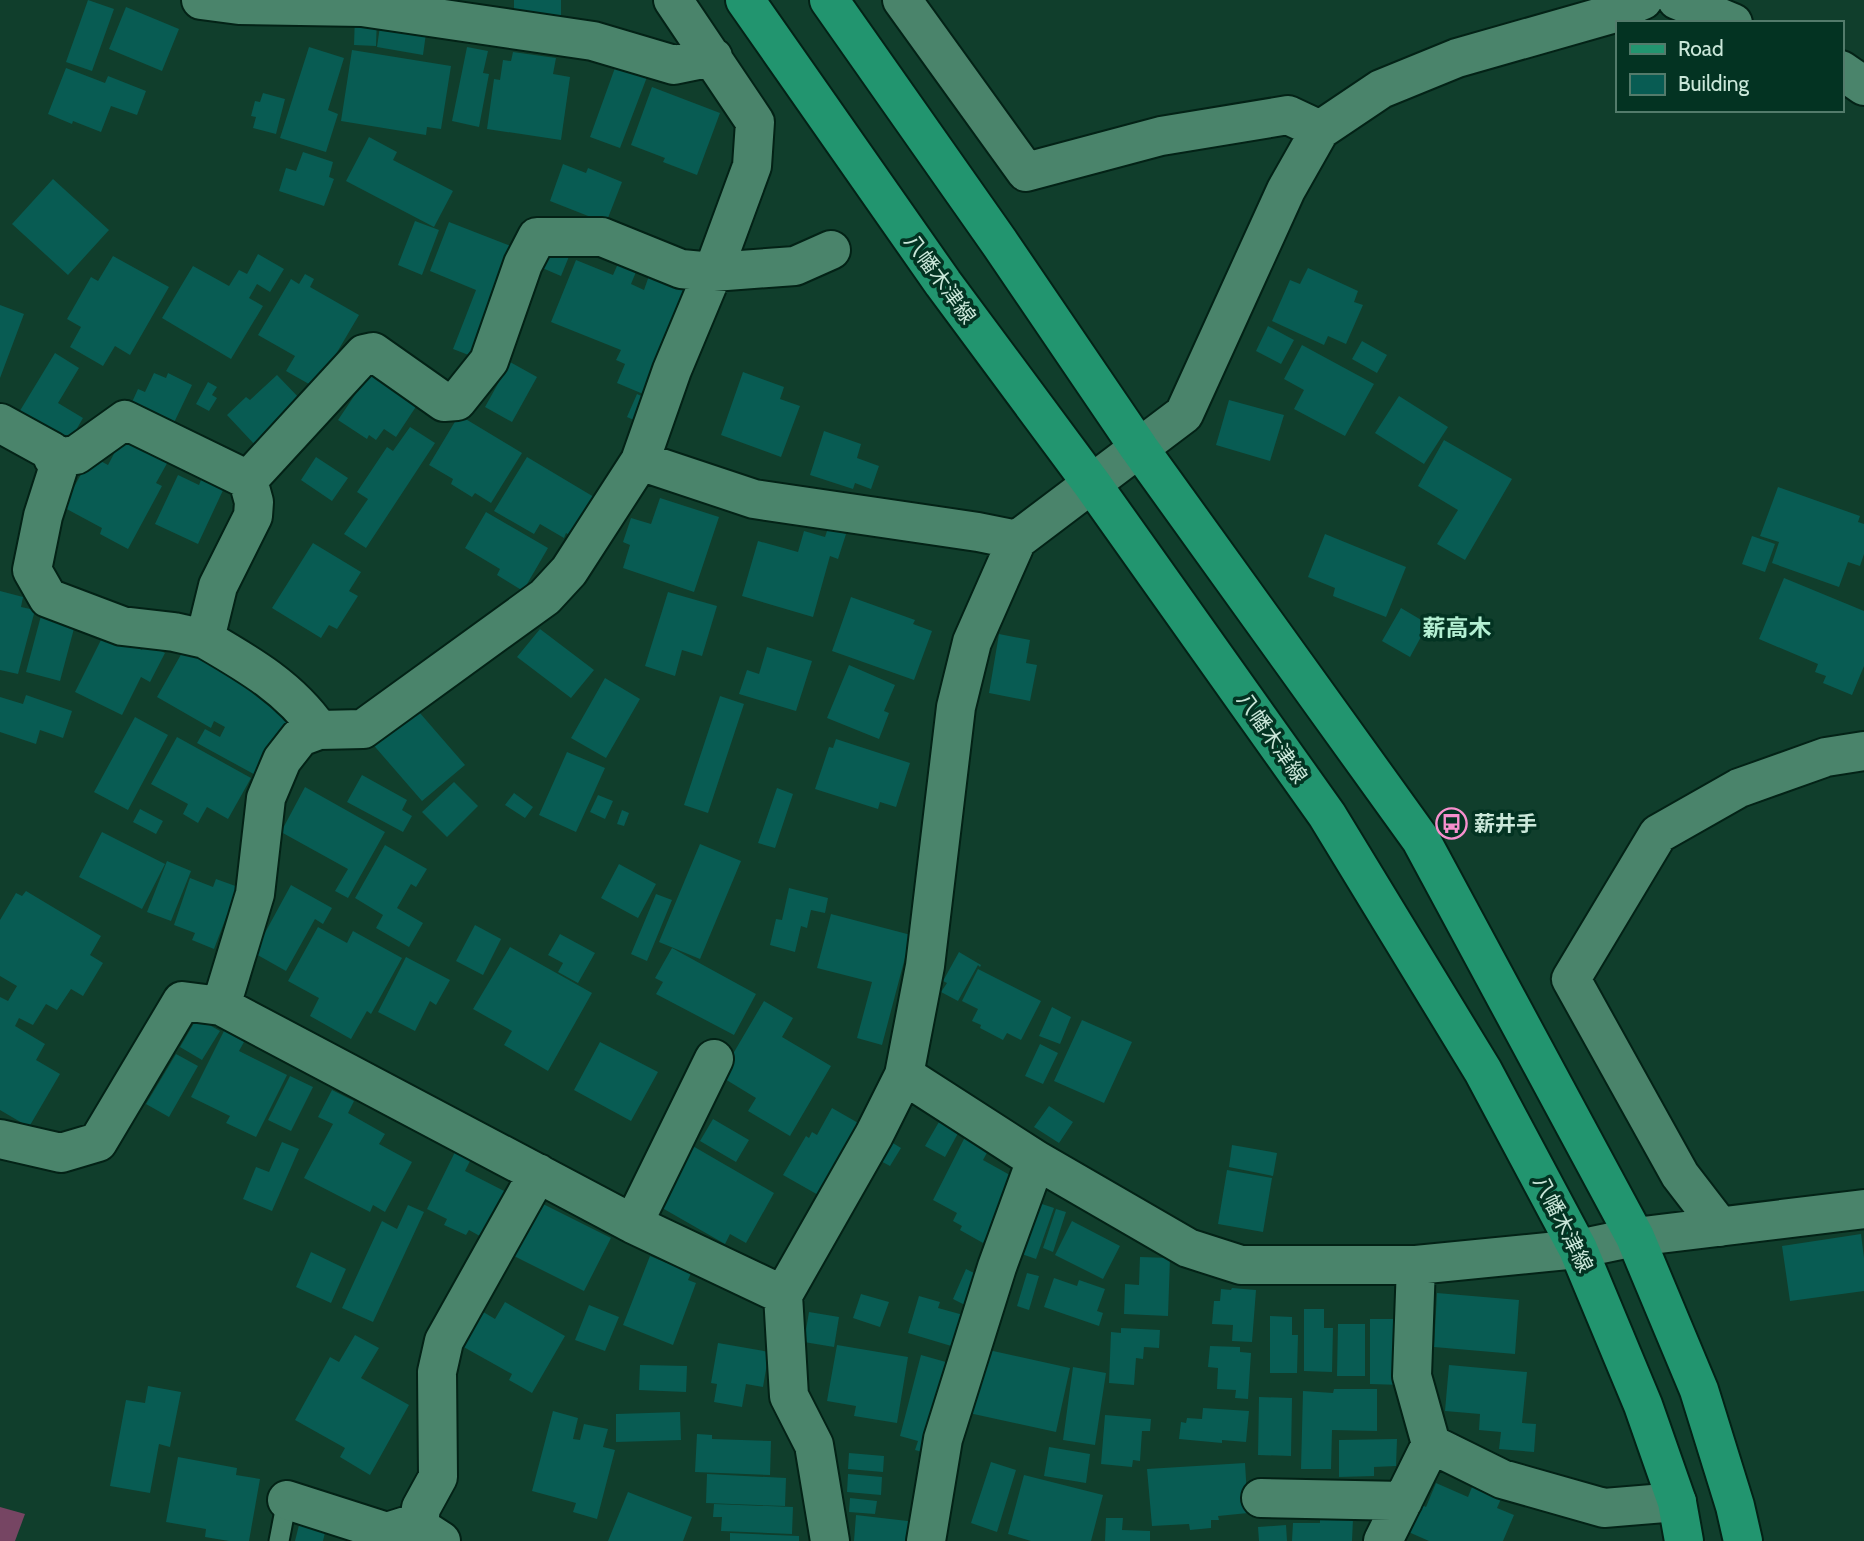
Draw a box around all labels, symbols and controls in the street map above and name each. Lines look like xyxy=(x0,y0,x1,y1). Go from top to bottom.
legend xyxy=(1616,21,1843,112)
text: Road xyxy=(1678,36,1724,61)
text: Building xyxy=(1678,71,1750,96)
street label: 八幡木津線 xyxy=(899,229,981,329)
district label: 薪高木 xyxy=(1423,614,1492,642)
street label: 八幡木津線 xyxy=(1232,688,1313,788)
bus stop icon: 薪井手 xyxy=(1434,807,1468,841)
place label: 薪井手 xyxy=(1474,811,1537,836)
street label: 八幡木津線 xyxy=(1528,1171,1598,1276)

